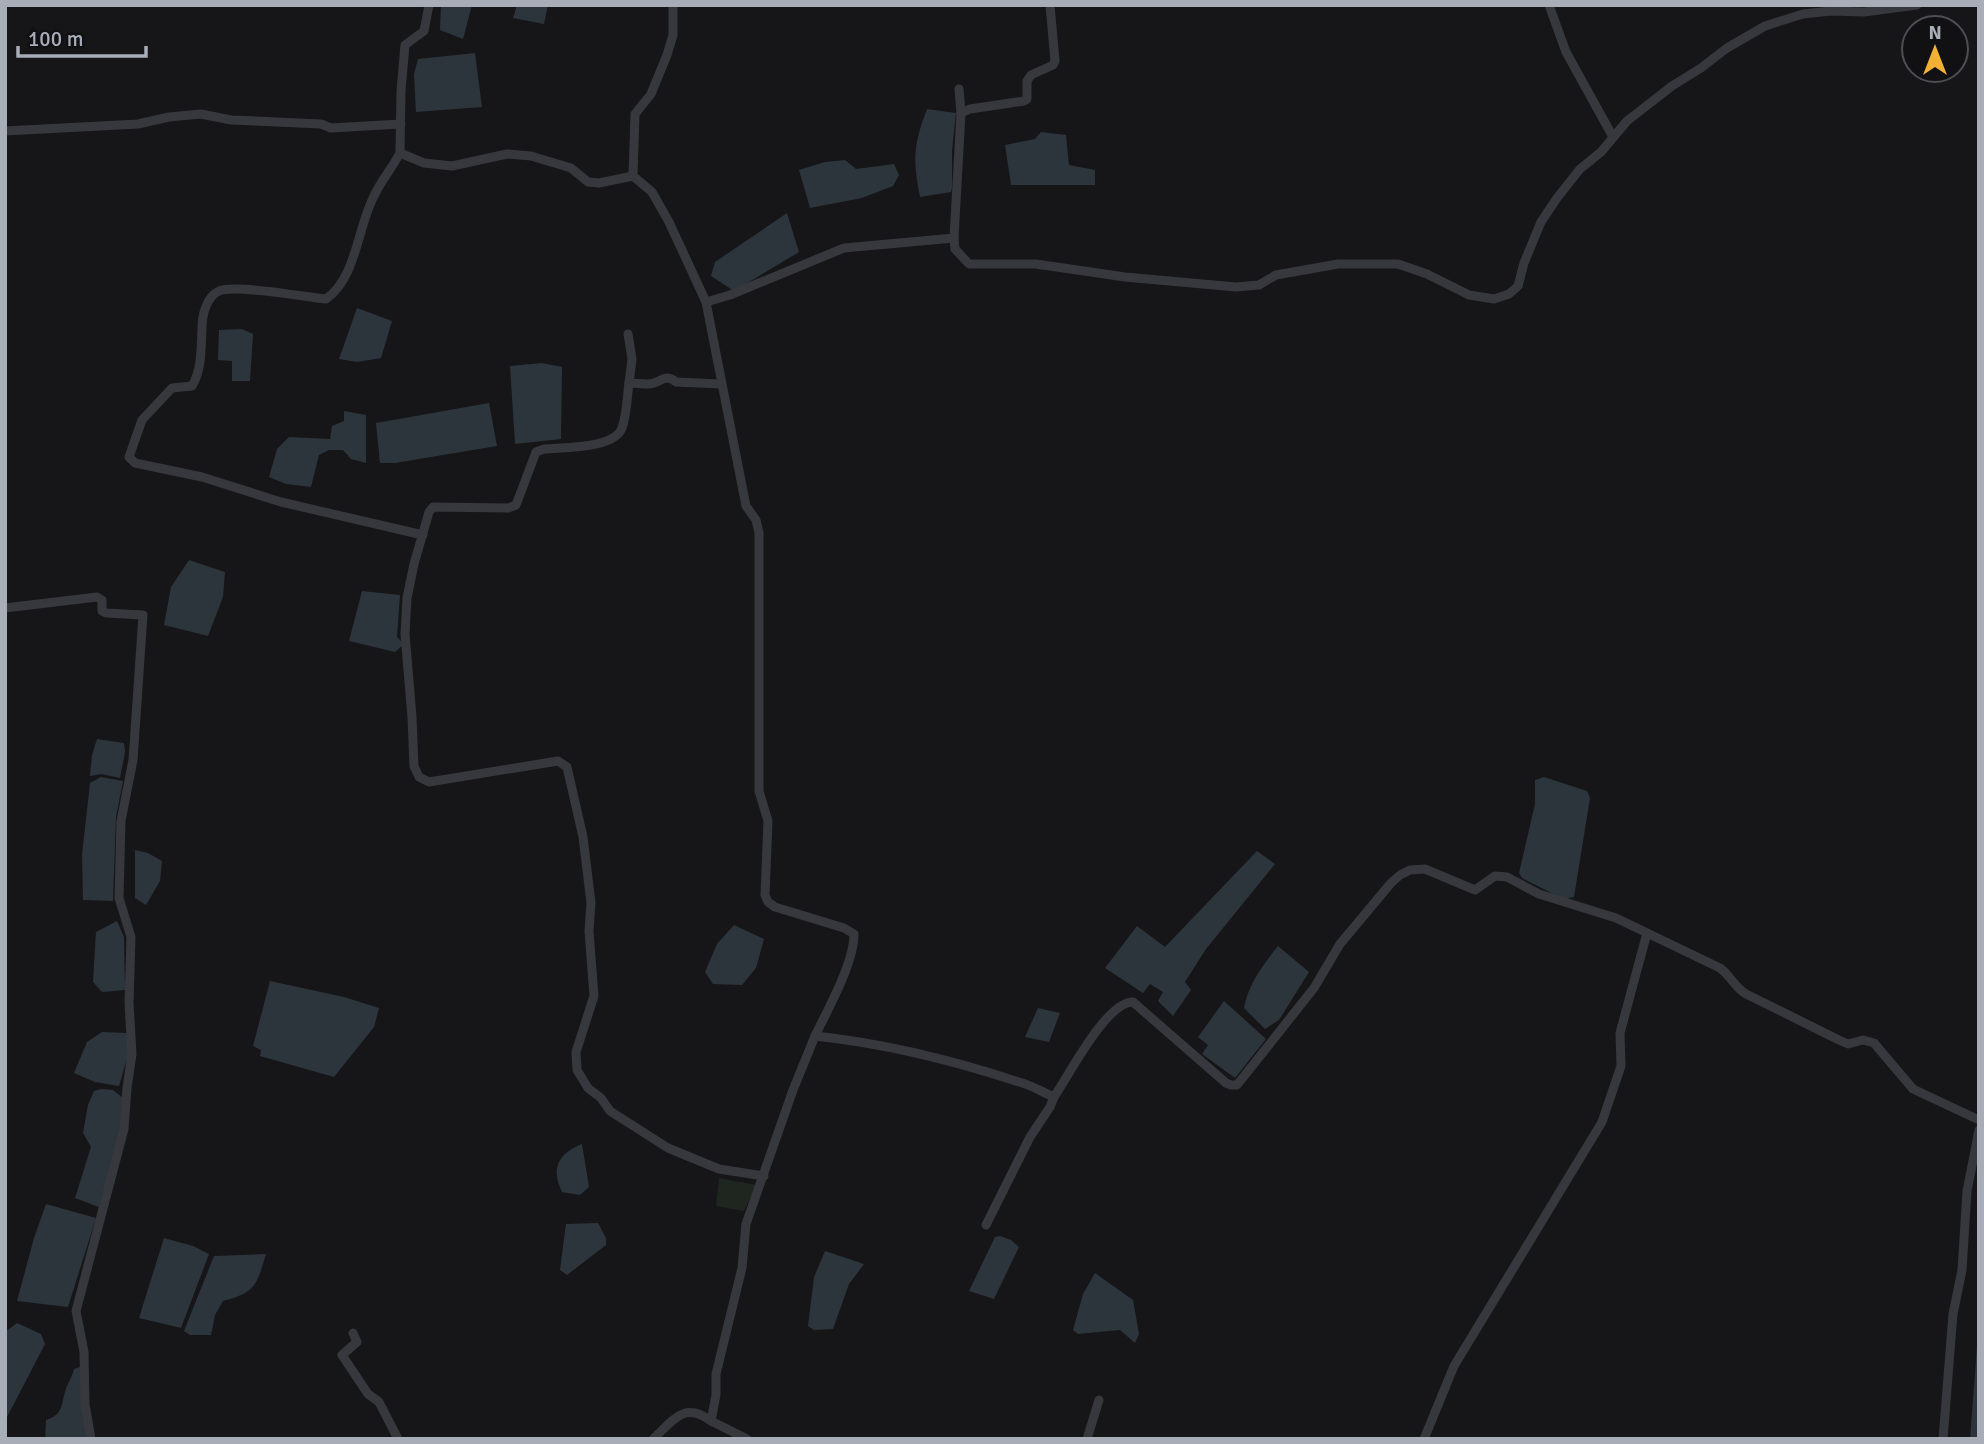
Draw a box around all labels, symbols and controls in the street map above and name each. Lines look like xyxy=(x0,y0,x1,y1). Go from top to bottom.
scale bar xyxy=(18,14,145,58)
north arrow xyxy=(1900,14,1970,84)
text: N xyxy=(1928,21,1942,45)
text: 100 m xyxy=(28,26,83,52)

